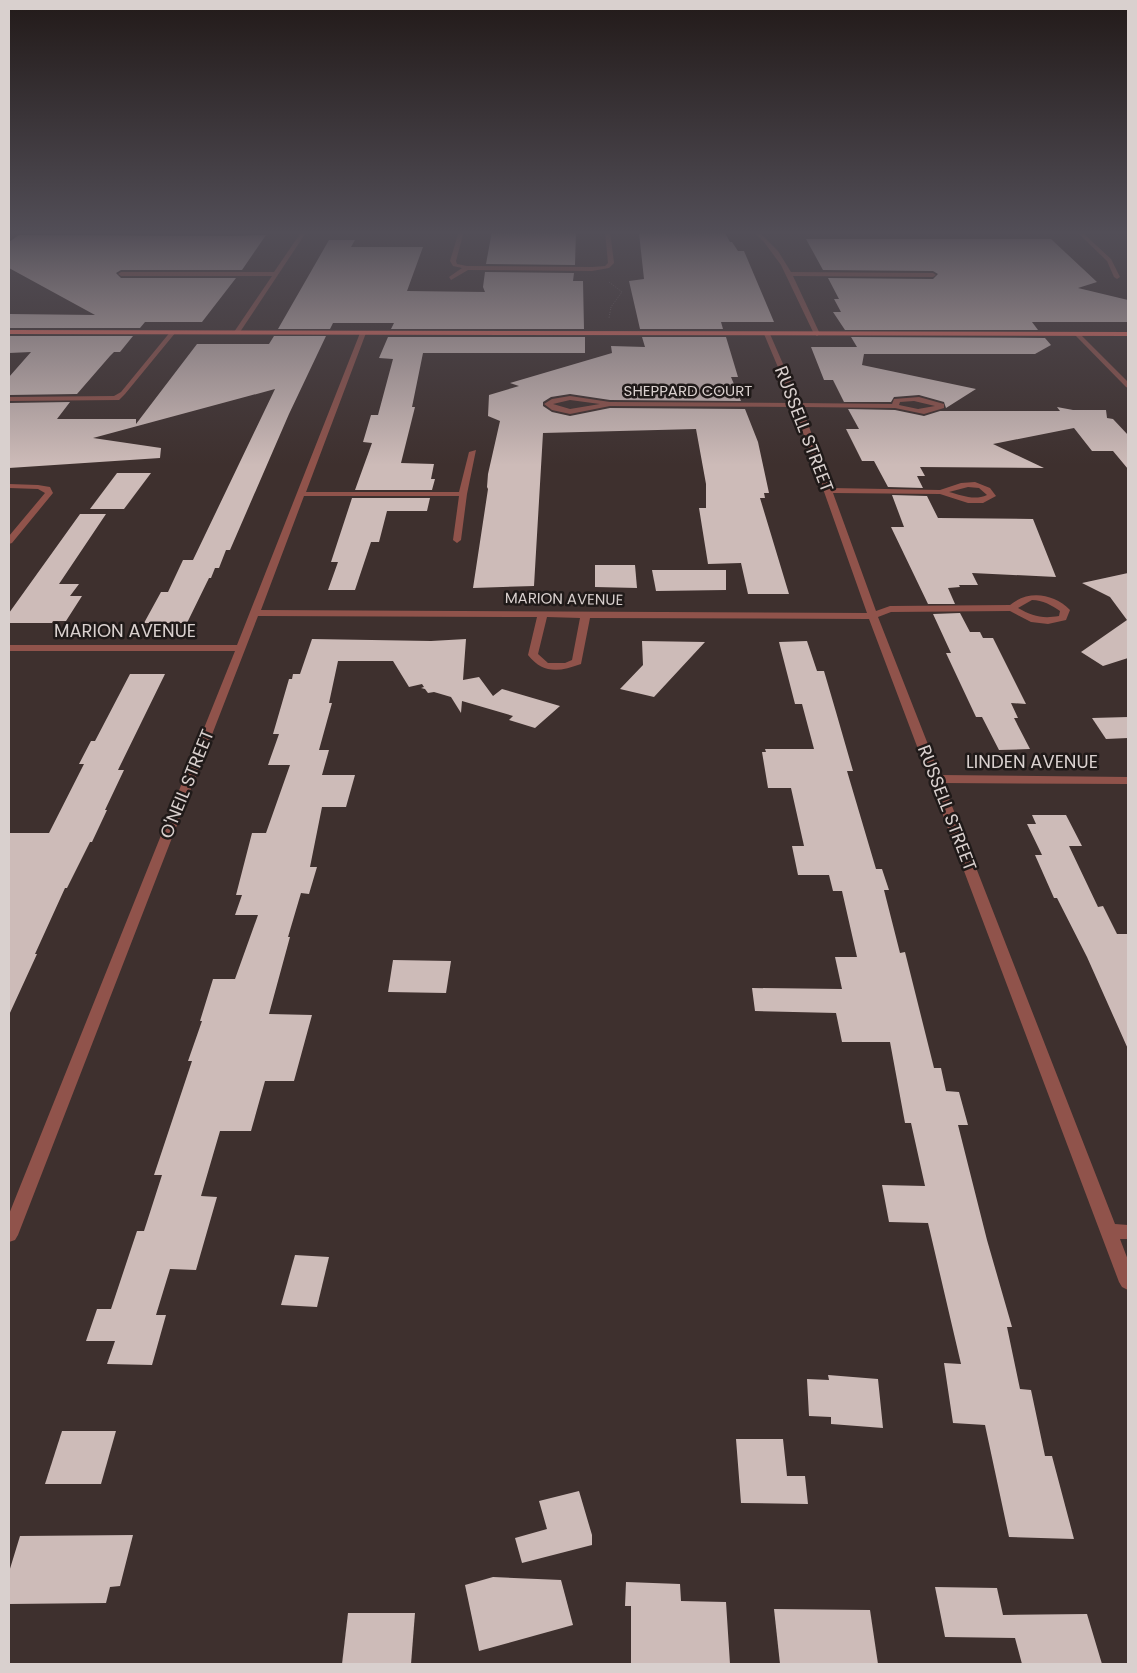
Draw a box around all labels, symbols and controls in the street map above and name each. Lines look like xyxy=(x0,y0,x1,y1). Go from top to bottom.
street label: RUSSELL STREET xyxy=(769,362,840,496)
street label: SHEPPARD COURT xyxy=(624,380,752,401)
street label: MARION AVENUE xyxy=(505,587,623,610)
street label: MARION AVENUE xyxy=(54,618,196,643)
street label: O'NEIL STREET xyxy=(153,725,220,842)
street label: RUSSELL STREET xyxy=(912,741,983,875)
street label: LINDEN AVENUE xyxy=(966,749,1098,774)

